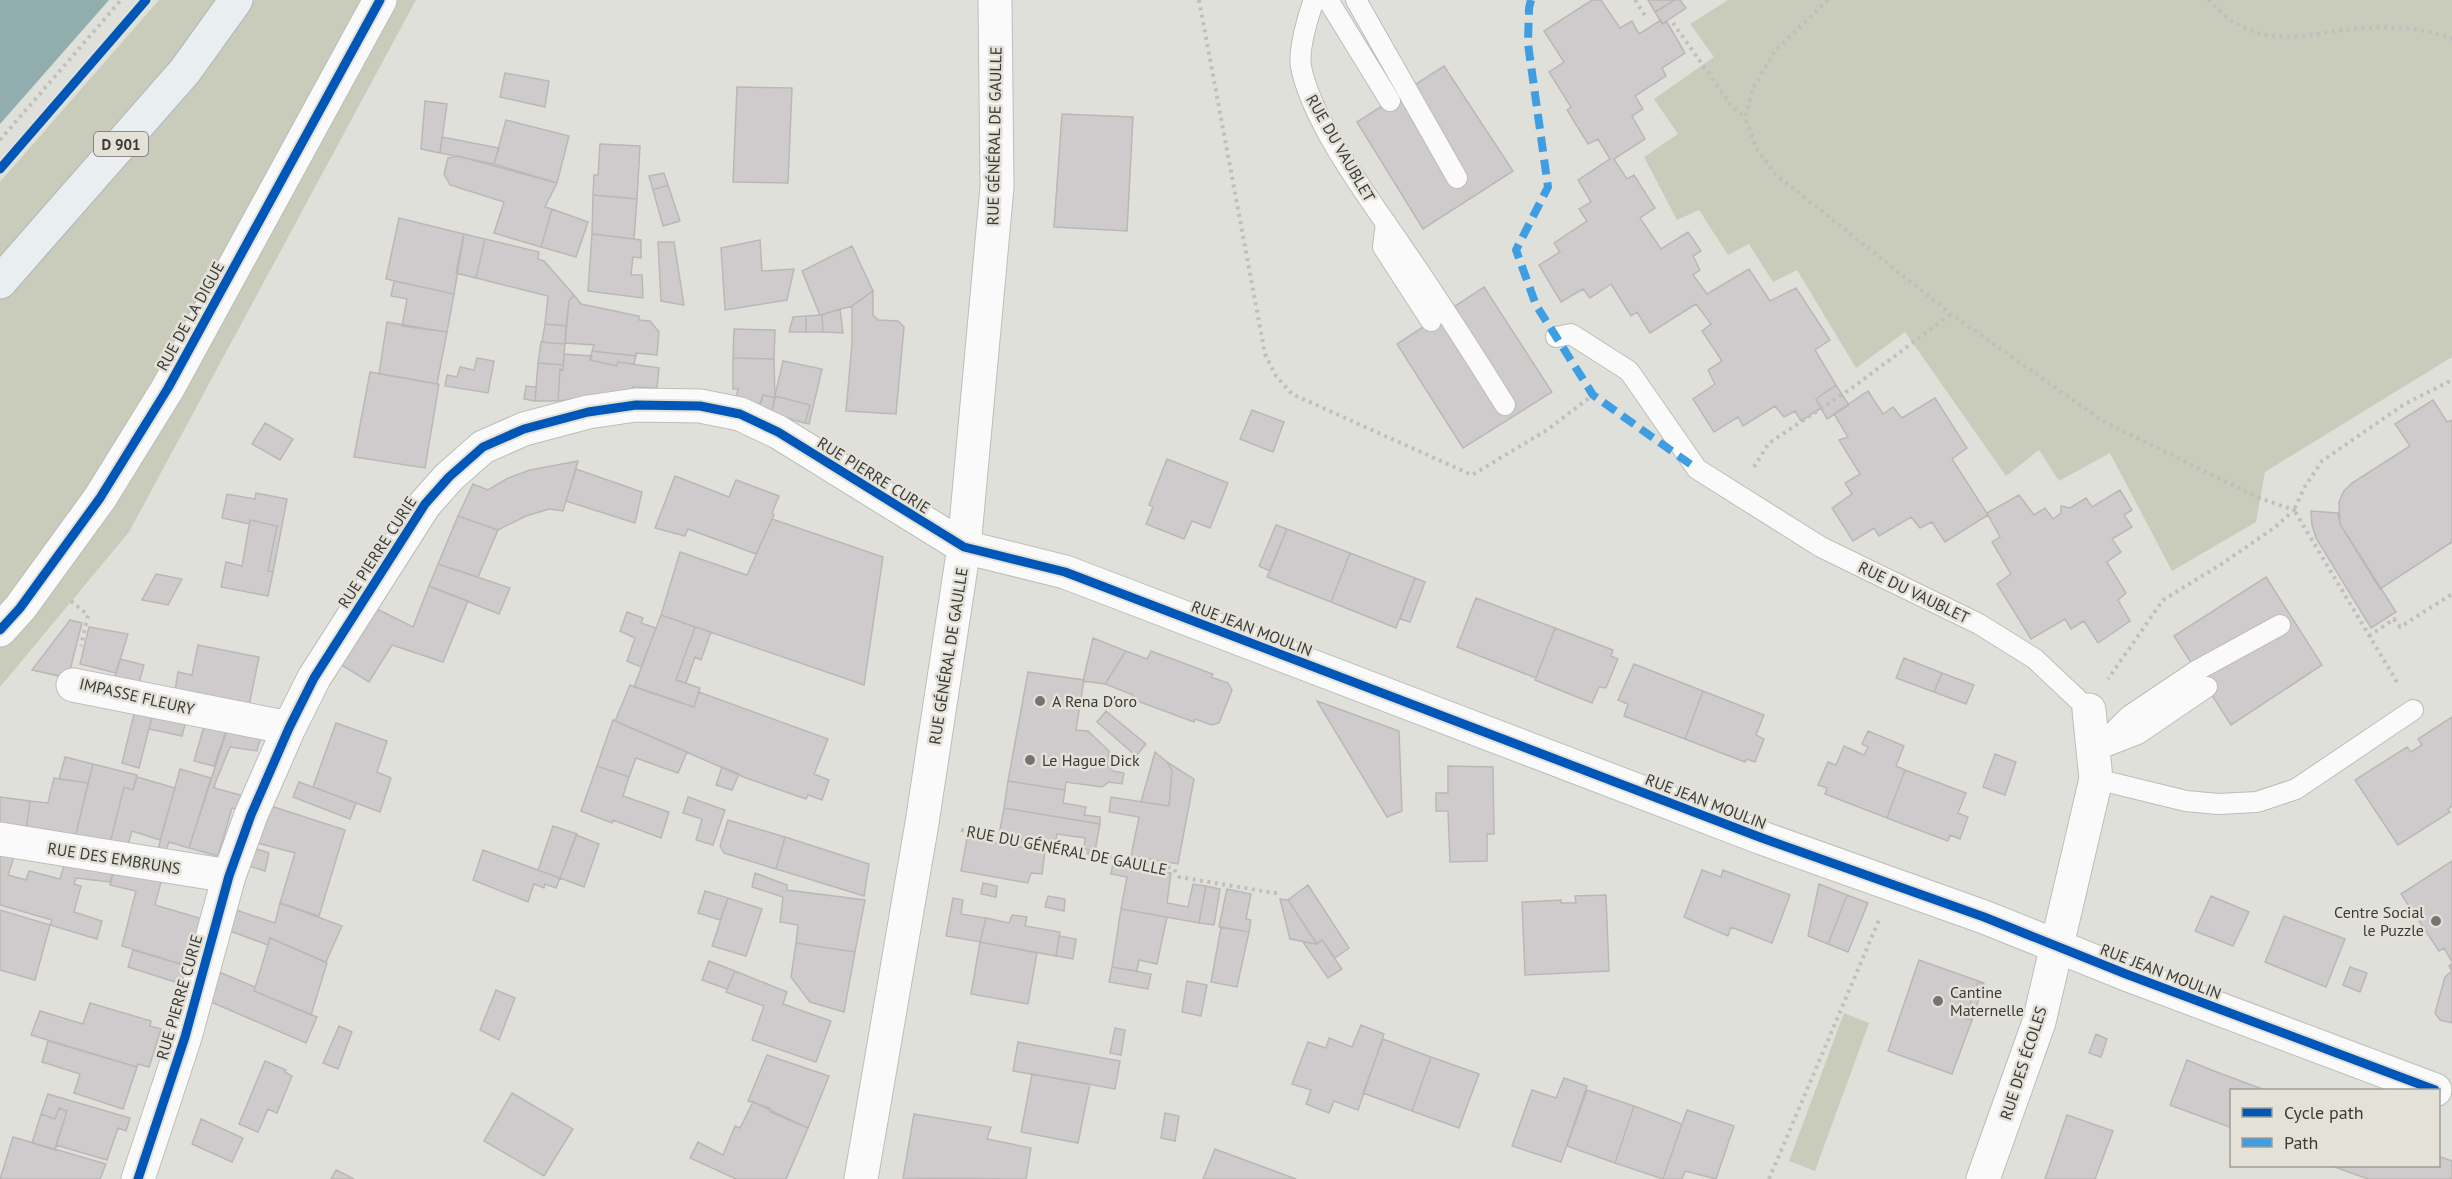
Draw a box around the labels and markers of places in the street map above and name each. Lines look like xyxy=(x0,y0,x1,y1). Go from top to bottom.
place label: A Rena D'oro xyxy=(1052,691,1137,711)
marker: A Rena D'oro xyxy=(1033,694,1047,708)
place label: Le Hague Dick xyxy=(1042,750,1140,770)
marker: Le Hague Dick xyxy=(1023,753,1037,767)
place label: Centre Social le Puzzle xyxy=(2334,902,2424,940)
marker: Centre Social le Puzzle xyxy=(2429,914,2443,928)
place label: Cantine Maternelle xyxy=(1950,982,2024,1020)
marker: Cantine Maternelle xyxy=(1931,994,1945,1008)

